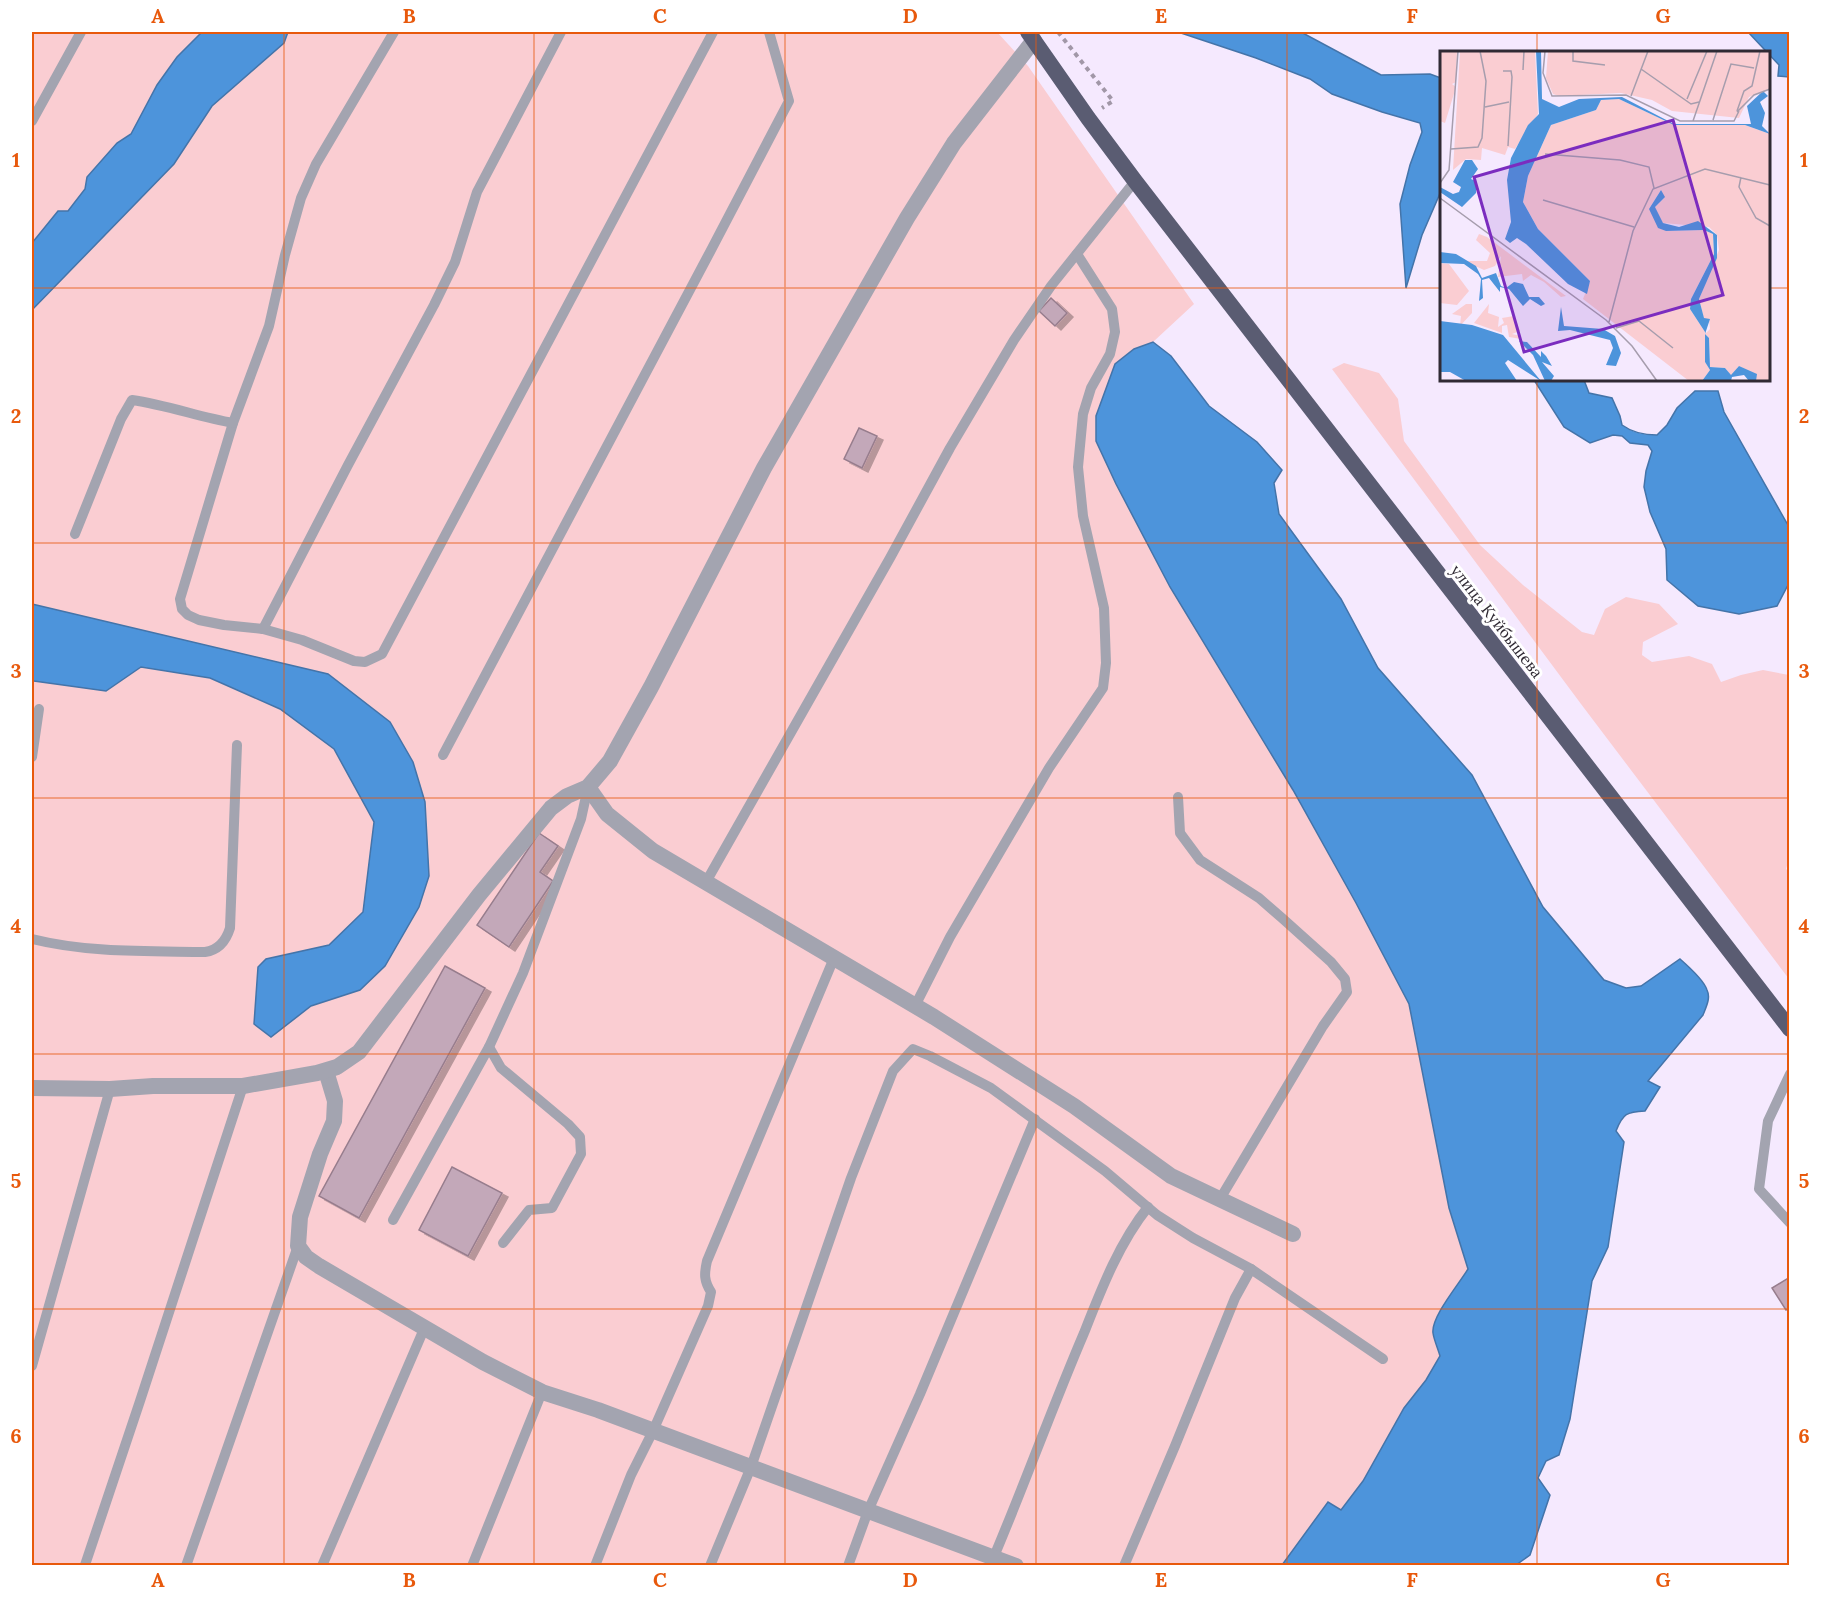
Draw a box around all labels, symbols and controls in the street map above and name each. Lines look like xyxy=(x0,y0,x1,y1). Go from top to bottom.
text: A xyxy=(151,3,165,28)
text: B xyxy=(402,3,416,28)
text: C xyxy=(653,3,667,28)
text: D xyxy=(902,3,918,28)
text: E xyxy=(1155,3,1167,28)
text: F xyxy=(1406,3,1418,28)
text: G xyxy=(1655,3,1671,28)
inset map xyxy=(1440,51,1770,381)
text: 1 xyxy=(12,147,20,172)
text: 1 xyxy=(1800,147,1808,172)
text: 2 xyxy=(11,403,21,428)
text: 2 xyxy=(1799,403,1809,428)
street label: улица Куйбышева xyxy=(1447,560,1547,682)
text: 3 xyxy=(10,658,22,683)
text: 3 xyxy=(1798,658,1810,683)
text: 4 xyxy=(11,913,22,938)
text: 4 xyxy=(1799,913,1810,938)
text: 5 xyxy=(11,1168,22,1193)
text: 5 xyxy=(1799,1168,1810,1193)
text: 6 xyxy=(10,1423,22,1448)
text: 6 xyxy=(1798,1423,1810,1448)
text: A xyxy=(151,1567,165,1592)
text: B xyxy=(402,1567,416,1592)
text: C xyxy=(653,1567,667,1592)
text: D xyxy=(902,1567,918,1592)
text: E xyxy=(1155,1567,1167,1592)
text: F xyxy=(1406,1567,1418,1592)
text: G xyxy=(1655,1567,1671,1592)

